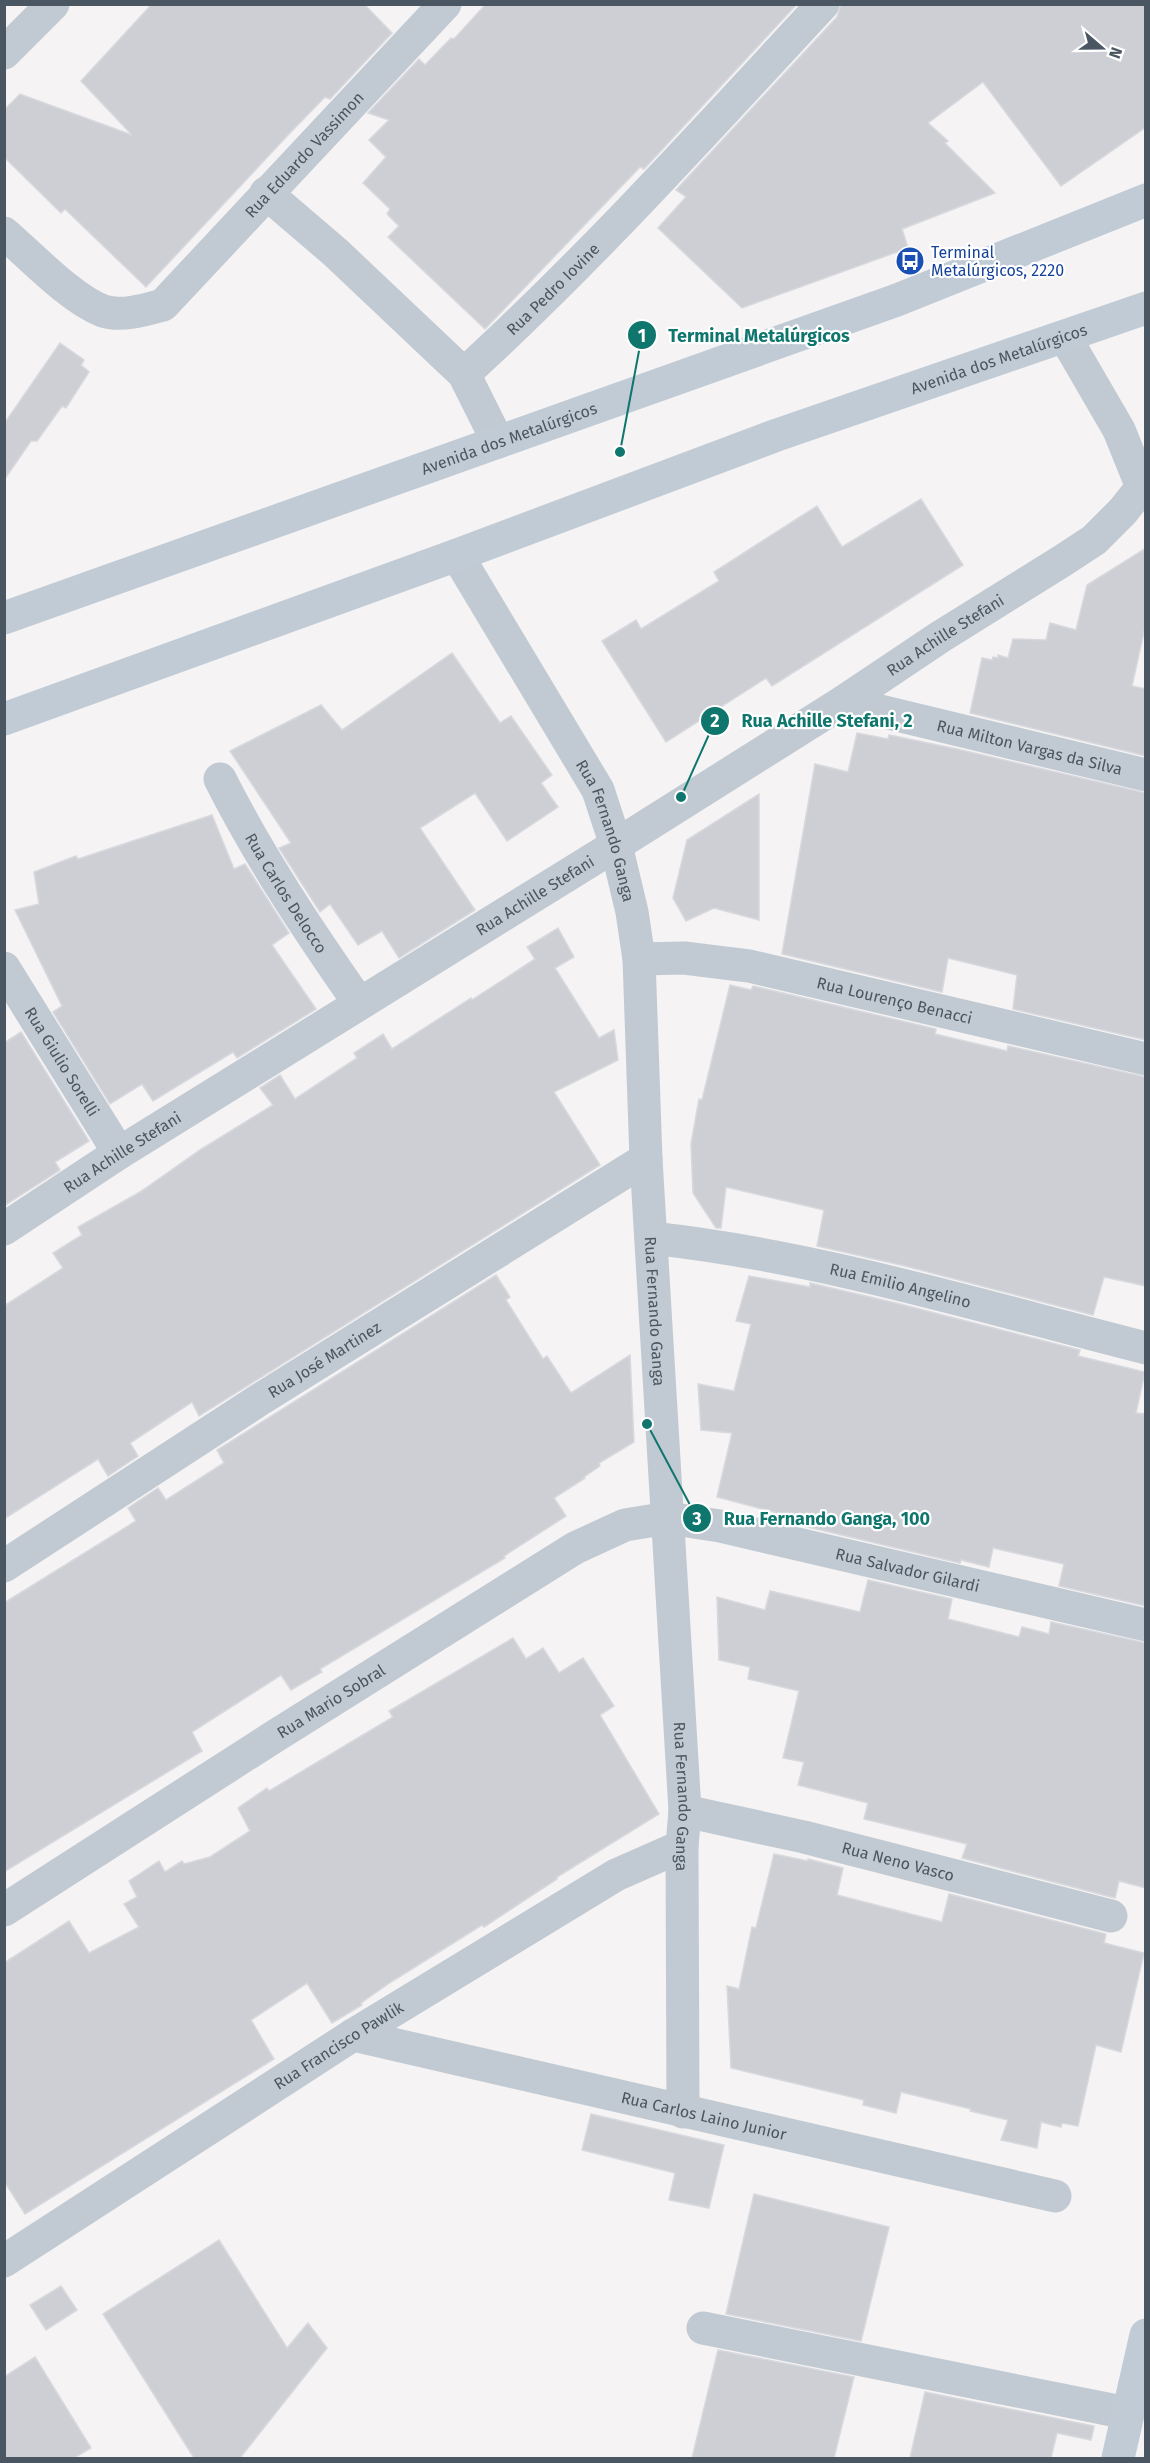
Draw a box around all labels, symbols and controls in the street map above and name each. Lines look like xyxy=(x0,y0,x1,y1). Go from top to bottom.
north arrow xyxy=(1072,18,1132,78)
text: N xyxy=(1105,45,1126,61)
street label: Rua Eduardo Vassimon xyxy=(241,88,367,221)
street label: Rua Pedro Iovine xyxy=(502,239,603,339)
place label: Terminal Metalúrgicos, 2220 xyxy=(931,243,1064,280)
bus stop icon: Terminal Metalúrgicos, 2220 xyxy=(894,245,926,277)
callout: Terminal Metalúrgicos xyxy=(627,317,862,353)
street label: Avenida dos Metalúrgicos xyxy=(908,320,1089,398)
text: 1 xyxy=(638,325,646,347)
text: Terminal Metalúrgicos xyxy=(668,325,850,347)
street label: Avenida dos Metalúrgicos xyxy=(419,398,599,478)
street label: Rua Achille Stefani xyxy=(883,590,1007,680)
callout: Rua Achille Stefani, 2 xyxy=(700,703,925,739)
text: 2 xyxy=(710,710,720,732)
text: Rua Achille Stefani, 2 xyxy=(741,710,913,732)
street label: Rua Milton Vargas da Silva xyxy=(935,715,1124,778)
street label: Rua Fernando Ganga xyxy=(572,756,639,904)
street label: Rua Carlos Delocco xyxy=(242,830,331,957)
street label: Rua Achille Stefani xyxy=(472,852,597,939)
street label: Rua Lourenço Benacci xyxy=(815,973,974,1027)
street label: Rua Giulio Sorelli xyxy=(21,1003,103,1120)
street label: Rua Achille Stefani xyxy=(60,1108,184,1197)
street label: Rua Fernando Ganga xyxy=(641,1236,669,1387)
street label: Rua Emilio Angelino xyxy=(828,1259,973,1311)
street label: Rua José Martinez xyxy=(264,1317,384,1402)
callout: Rua Fernando Ganga, 100 xyxy=(682,1500,943,1536)
text: 3 xyxy=(691,1508,702,1530)
text: Rua Fernando Ganga, 100 xyxy=(724,1508,930,1530)
street label: Rua Salvador Gilardi xyxy=(834,1544,982,1596)
street label: Rua Mario Sobral xyxy=(273,1660,389,1742)
street label: Rua Fernando Ganga xyxy=(670,1721,695,1871)
street label: Rua Neno Vasco xyxy=(840,1838,956,1885)
street label: Rua Francisco Pawlik xyxy=(270,1997,407,2093)
street label: Rua Carlos Laino Junior xyxy=(619,2087,789,2144)

